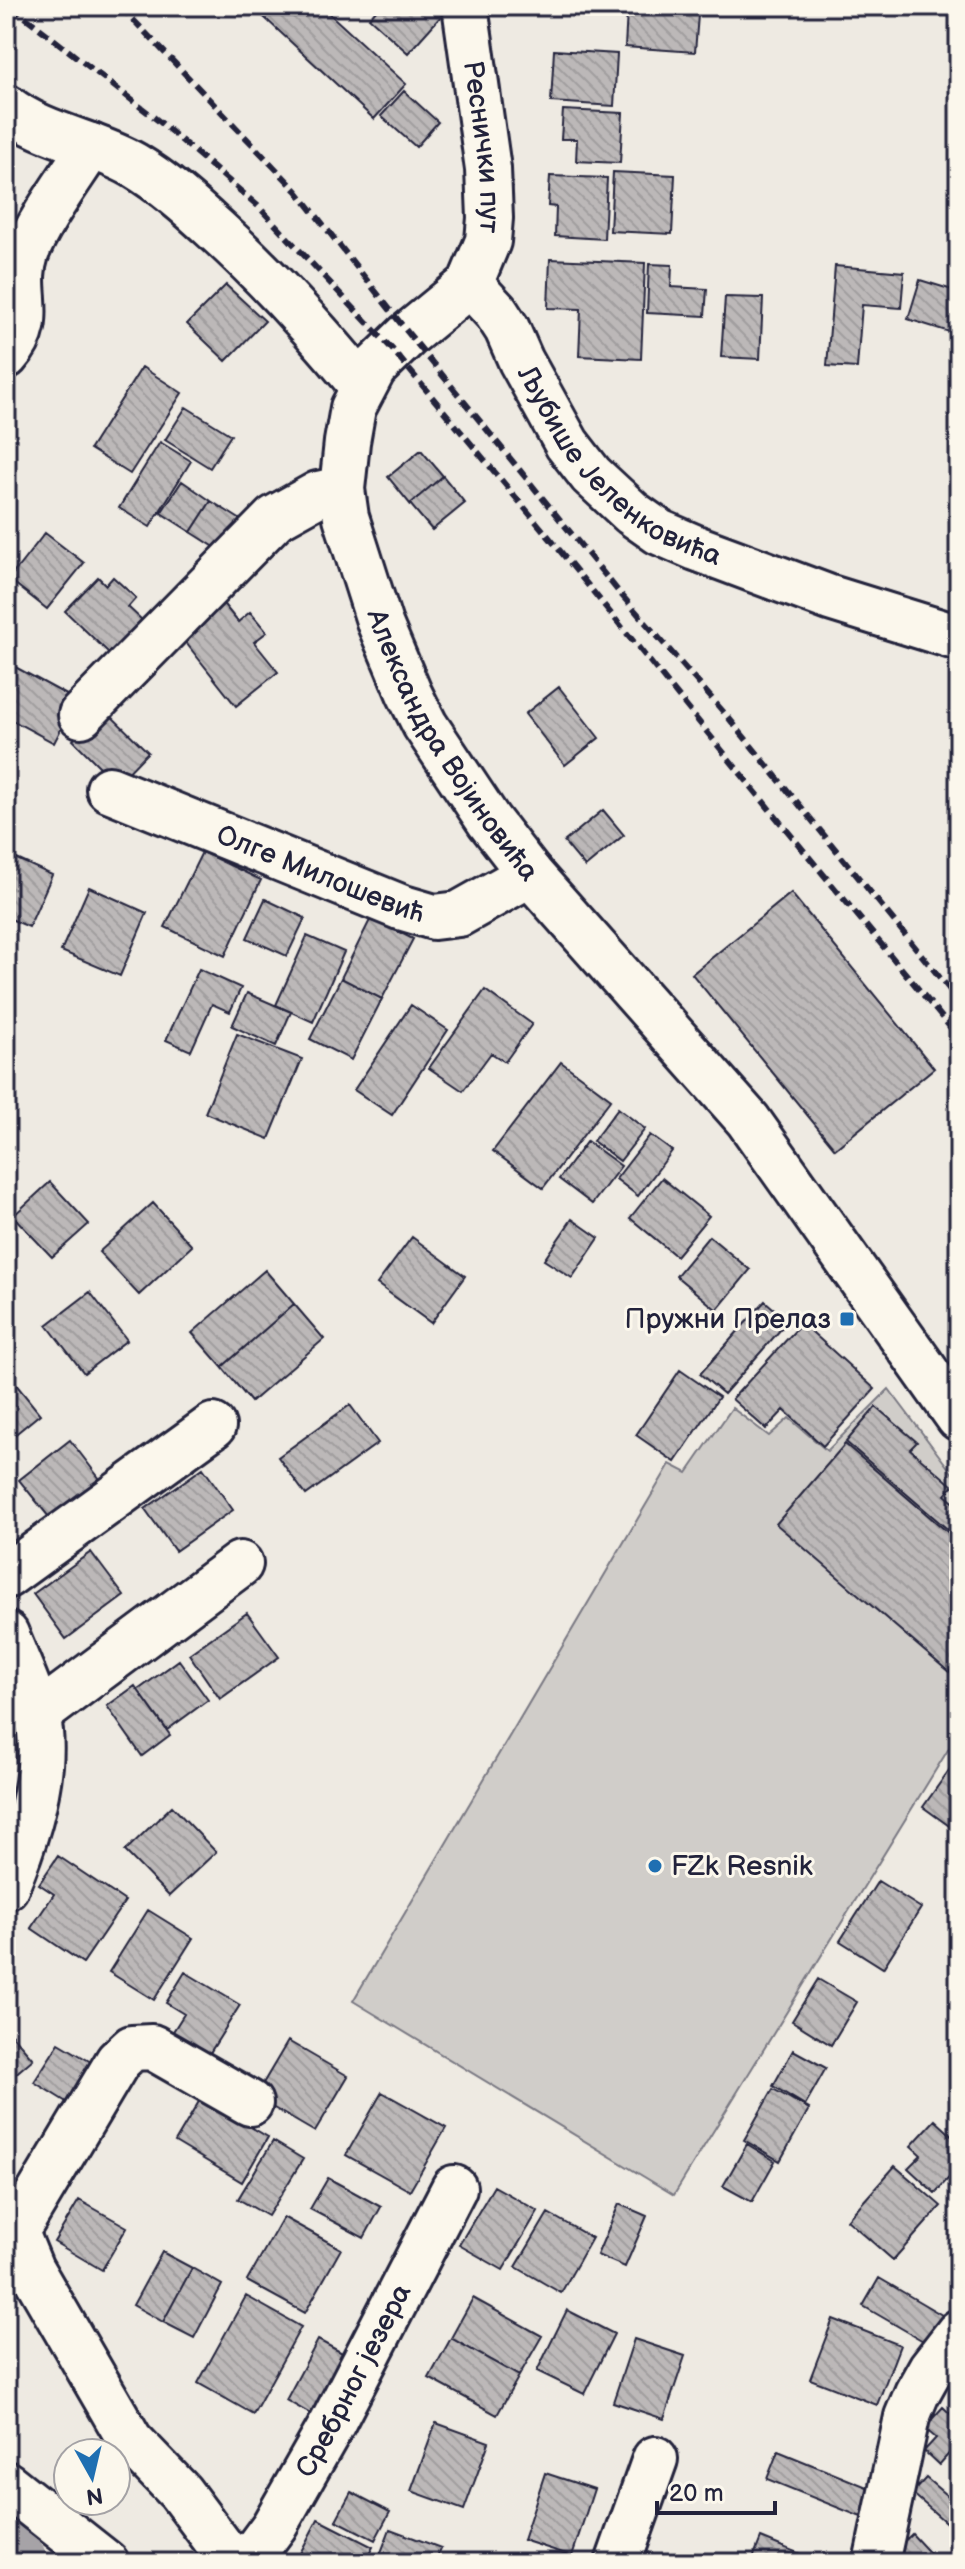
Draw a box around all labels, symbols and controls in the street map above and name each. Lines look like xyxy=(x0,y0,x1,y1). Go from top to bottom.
street label: Реснички пут xyxy=(456,59,507,234)
street label: Љубише Јеленковића xyxy=(510,359,726,573)
street label: Александра Војиновића xyxy=(360,604,546,888)
street label: Олге Милошевић xyxy=(212,818,428,930)
place label: Пружни Прелаз xyxy=(625,1303,831,1336)
marker: Пружни Прелаз xyxy=(838,1310,856,1328)
place label: FZk Resnik xyxy=(671,1850,813,1883)
marker: FZk Resnik xyxy=(646,1857,664,1875)
street label: Сребрног језера xyxy=(289,2278,418,2483)
north arrow xyxy=(52,2437,132,2517)
scale bar xyxy=(657,2465,775,2515)
text: 20 m xyxy=(669,2479,724,2508)
text: N xyxy=(85,2481,105,2510)

